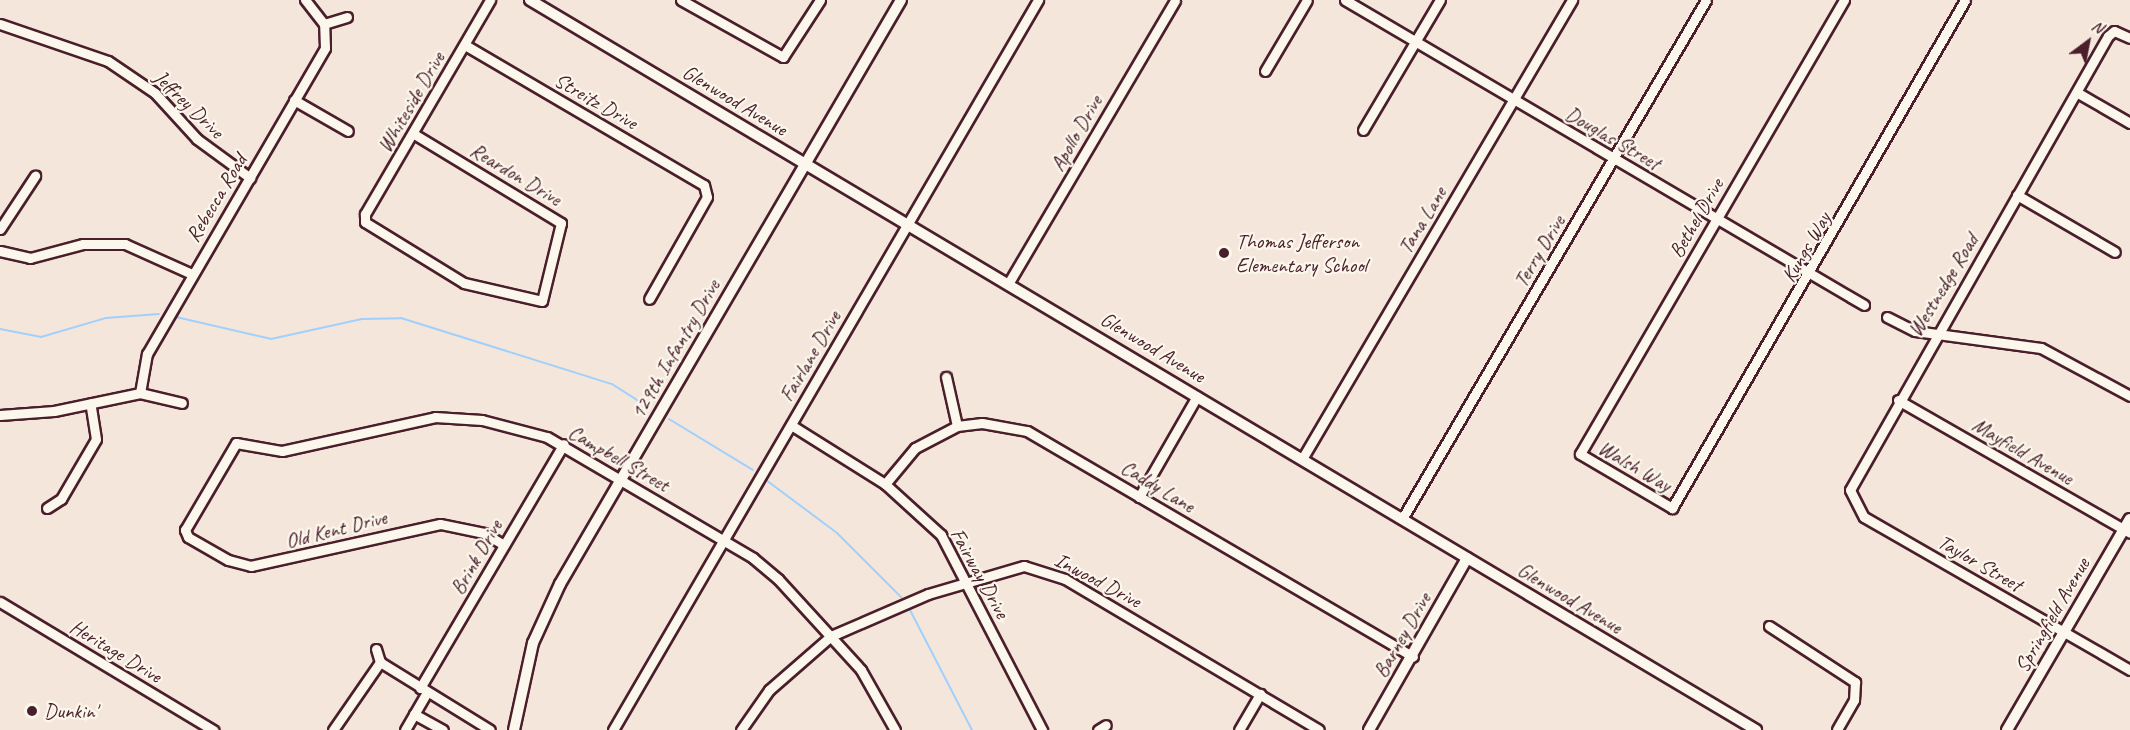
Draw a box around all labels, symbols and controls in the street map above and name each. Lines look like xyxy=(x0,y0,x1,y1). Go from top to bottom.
north arrow xyxy=(2058,12,2118,72)
text: N xyxy=(2088,16,2107,38)
street label: Whiteside Drive xyxy=(372,47,450,157)
street label: Glenwood Avenue xyxy=(678,59,792,141)
street label: Jeffrey Drive xyxy=(149,64,229,144)
street label: Streitz Drive xyxy=(550,67,642,135)
street label: Apollo Drive xyxy=(1044,91,1108,175)
street label: Douglas Street xyxy=(1561,101,1665,175)
street label: Reardon Drive xyxy=(466,137,566,211)
street label: Rebecca Road xyxy=(180,150,252,246)
street label: Bethel Drive xyxy=(1663,174,1729,262)
street label: Tana Lane xyxy=(1392,182,1452,258)
street label: Kungs Way xyxy=(1776,207,1836,287)
street label: Terry Drive xyxy=(1508,210,1570,292)
place label: Thomas Jefferson Elementary School xyxy=(1236,228,1367,278)
street label: Westnedge Road xyxy=(1903,229,1983,341)
marker: Thomas Jefferson Elementary School xyxy=(1217,246,1231,260)
street label: 129th Infantry Drive xyxy=(625,275,725,423)
street label: Fairlane Drive xyxy=(774,306,846,406)
street label: Glenwood Avenue xyxy=(1096,306,1210,388)
street label: Mayfield Avenue xyxy=(1968,412,2078,490)
street label: Campbell Street xyxy=(564,419,674,497)
street label: Walsh Way xyxy=(1594,435,1676,497)
street label: Caddy Lane xyxy=(1116,454,1200,518)
street label: Old Kent Drive xyxy=(283,504,389,554)
street label: Brink Drive xyxy=(444,515,508,599)
street label: Fairway Drive xyxy=(945,524,1015,622)
street label: Taylor Street xyxy=(1933,529,2027,597)
street label: Inwood Drive xyxy=(1050,547,1146,613)
street label: Springfield Avenue xyxy=(2009,553,2095,677)
street label: Glenwood Avenue xyxy=(1513,557,1627,639)
street label: Barney Drive xyxy=(1368,588,1436,682)
street label: Heritage Drive xyxy=(65,614,167,688)
place label: Dunkin' xyxy=(44,698,97,724)
marker: Dunkin' xyxy=(25,704,39,718)

